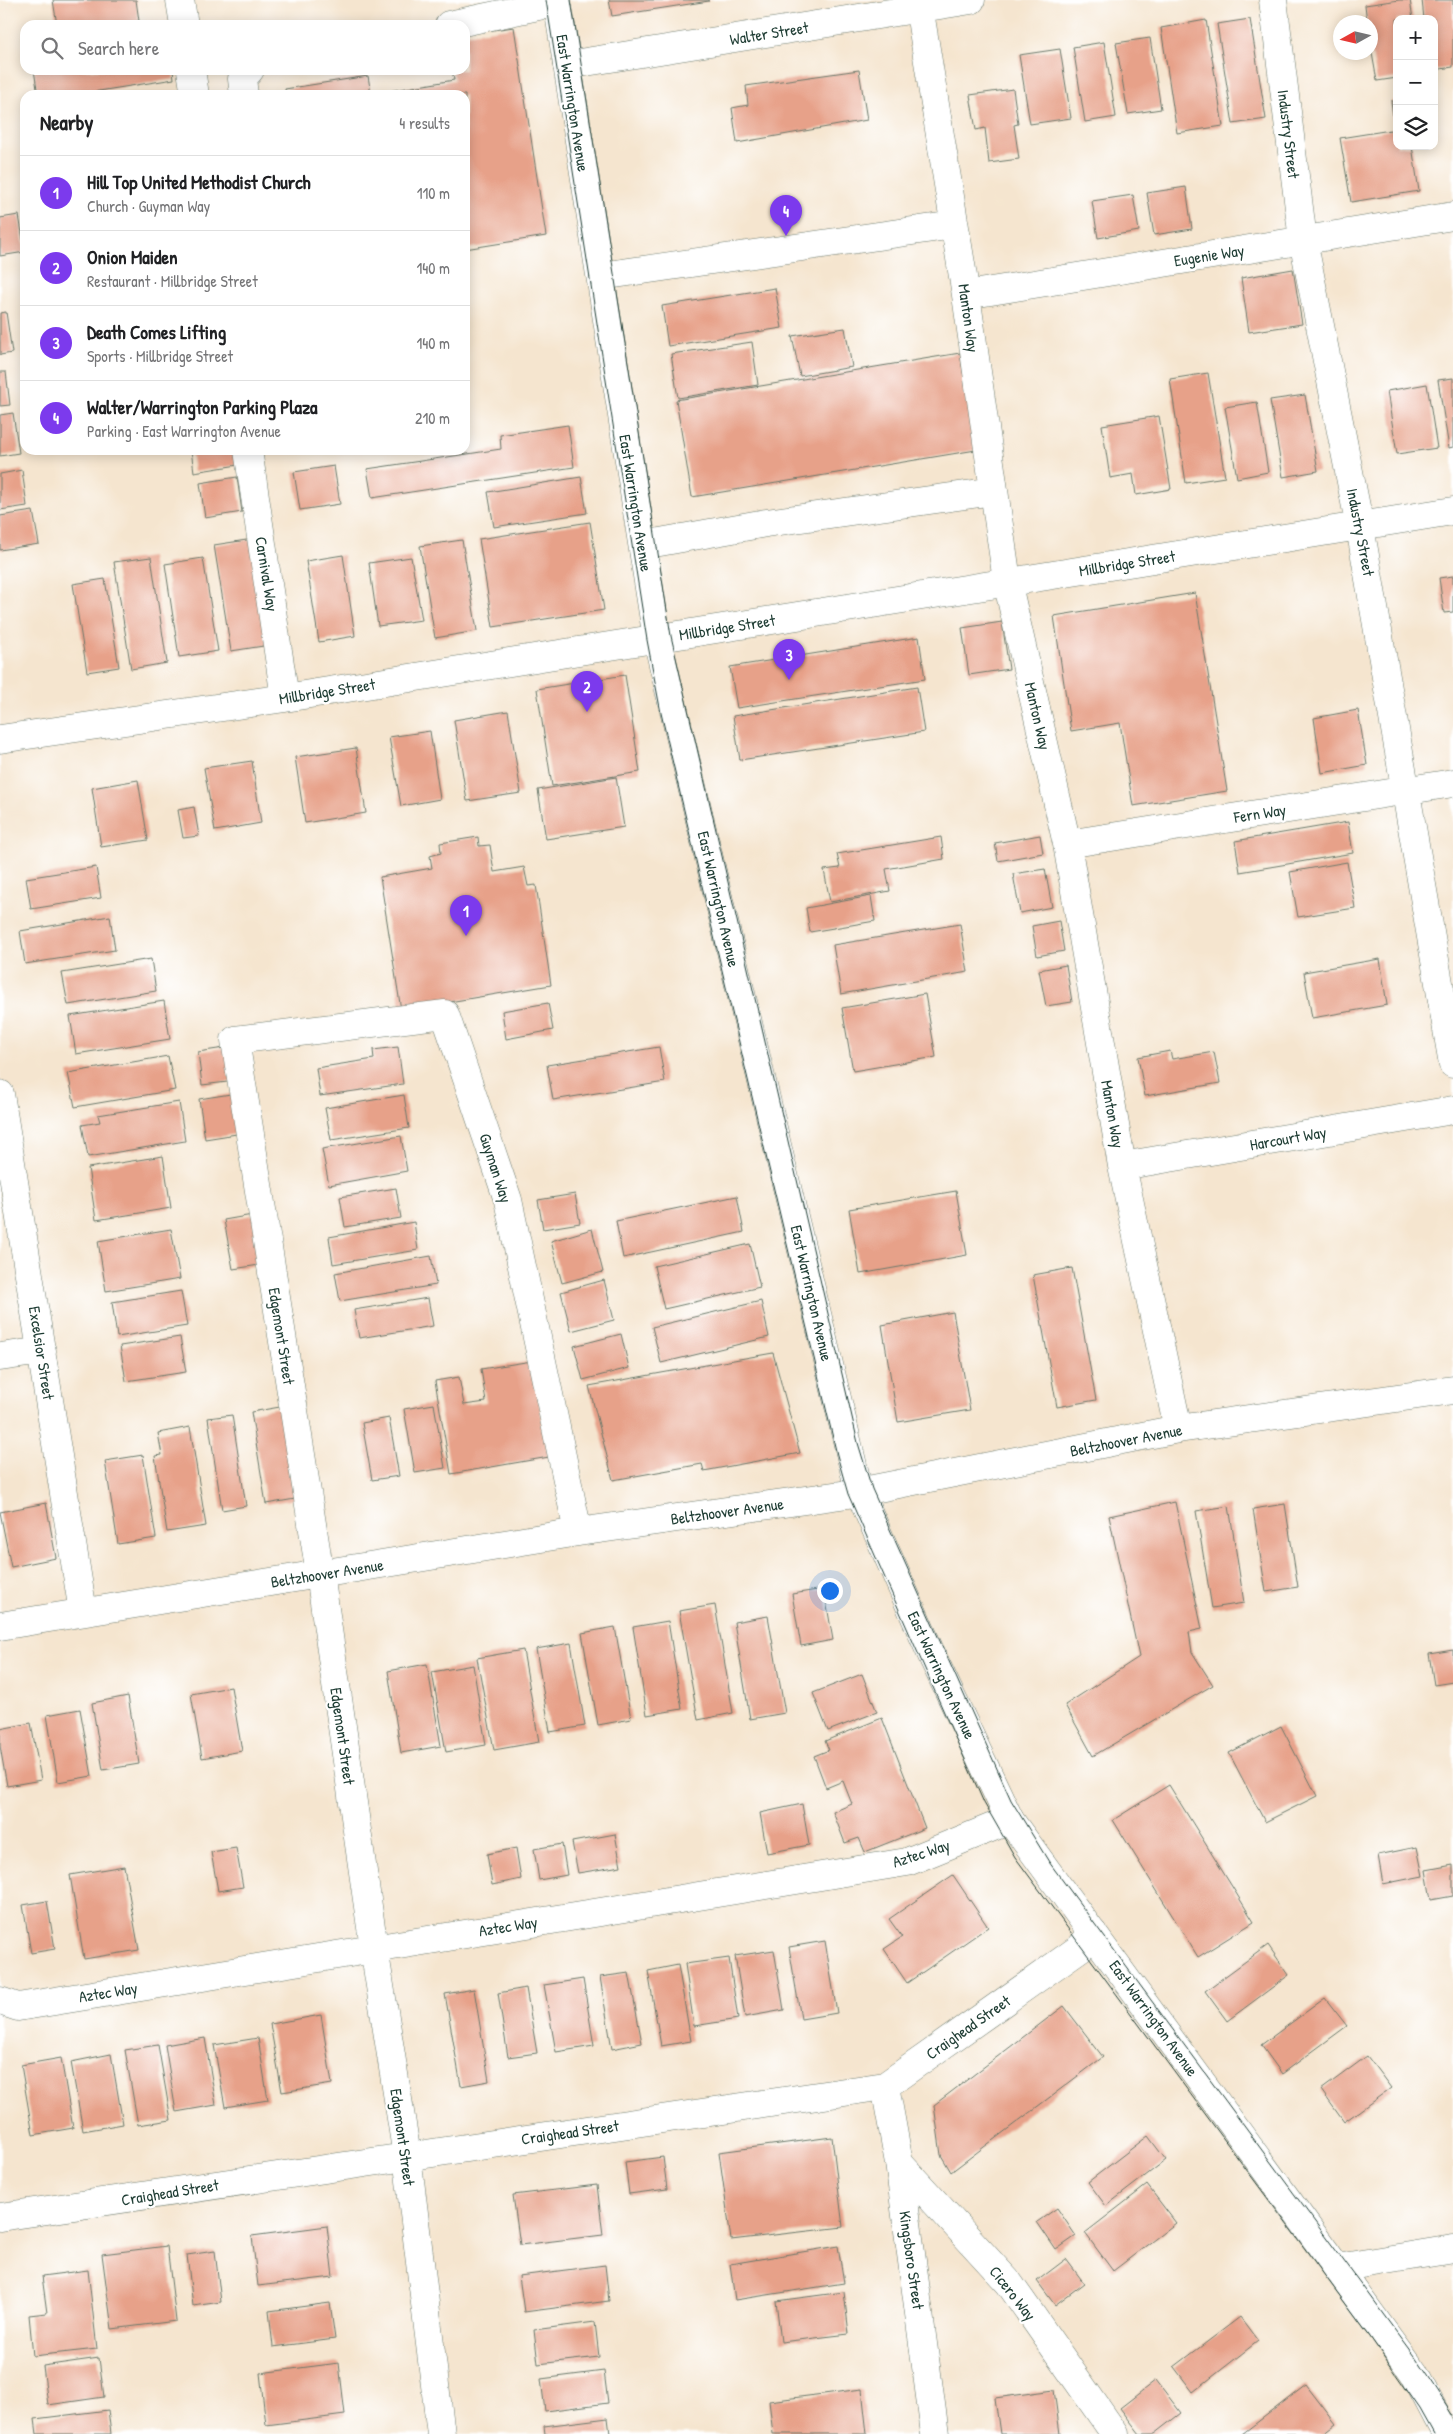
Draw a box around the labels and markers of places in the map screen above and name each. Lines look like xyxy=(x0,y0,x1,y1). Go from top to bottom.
pin: 4 xyxy=(770,195,802,236)
pin: 3 xyxy=(773,639,805,680)
pin: 2 xyxy=(571,671,603,712)
pin: 1 xyxy=(450,895,482,936)

